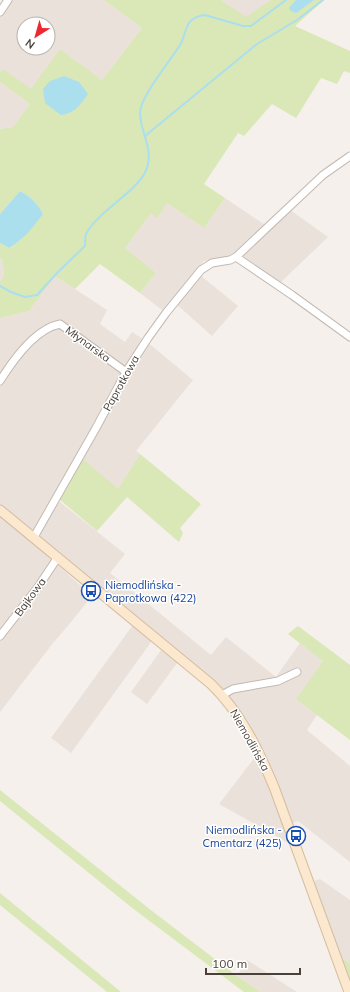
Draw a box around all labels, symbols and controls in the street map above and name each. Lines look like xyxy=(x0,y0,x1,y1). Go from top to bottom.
north arrow xyxy=(16,16,56,56)
text: N xyxy=(22,36,38,52)
street label: Młynarska xyxy=(63,323,113,365)
street label: Paprotkowa xyxy=(100,353,142,413)
street label: Bajkowa xyxy=(11,575,49,619)
place label: Niemodlińska - Paprotkowa (422) xyxy=(105,578,197,605)
bus stop icon: Niemodlińska - Paprotkowa (422) xyxy=(80,580,102,602)
street label: Niemodlińska xyxy=(227,707,273,773)
place label: Niemodlińska - Cmentarz (425) xyxy=(203,823,282,850)
bus stop icon: Niemodlińska - Cmentarz (425) xyxy=(285,825,307,847)
scale bar xyxy=(206,950,300,976)
text: 100 m xyxy=(212,956,247,971)

